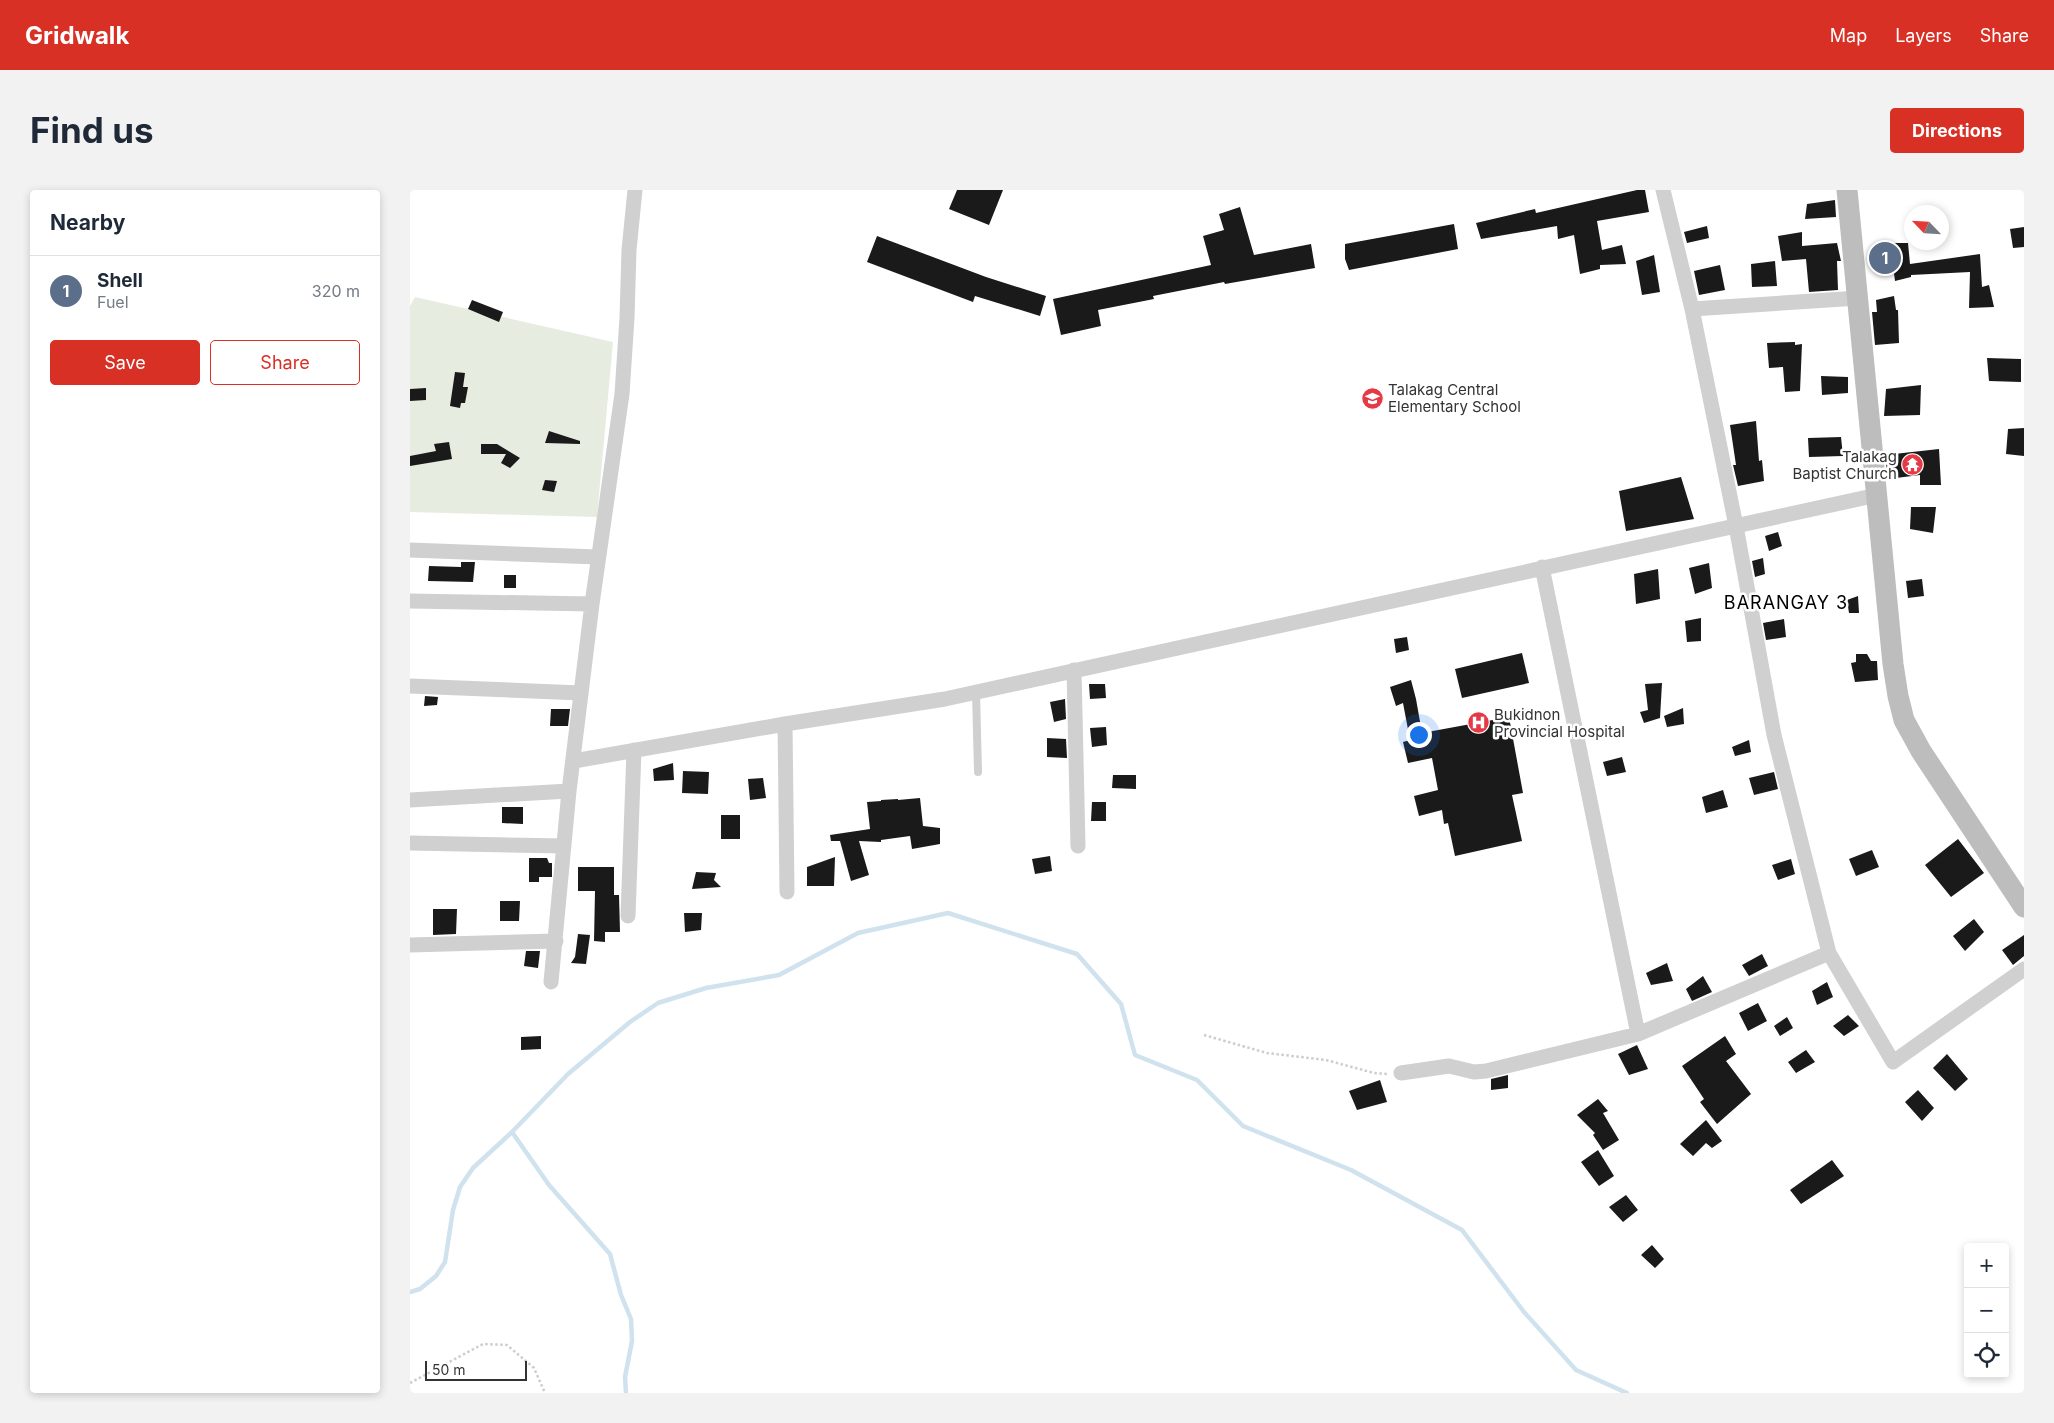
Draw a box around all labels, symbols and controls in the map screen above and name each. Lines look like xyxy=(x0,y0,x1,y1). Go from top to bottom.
text: Gridwalk xyxy=(25,21,129,50)
text: Map xyxy=(1830,25,1867,46)
text: Layers xyxy=(1895,25,1952,46)
text: Share xyxy=(1980,25,2029,46)
button: Directions xyxy=(1890,108,2024,153)
text: Find us xyxy=(30,109,154,151)
north arrow xyxy=(1904,205,1949,250)
text: Nearby xyxy=(50,210,125,235)
pin: 1 xyxy=(1869,239,1901,277)
text: Shell xyxy=(97,269,143,292)
text: 1 xyxy=(63,281,69,301)
text: 320 m xyxy=(312,281,360,301)
text: Fuel xyxy=(97,292,129,312)
button: Save xyxy=(50,340,200,385)
button: Share xyxy=(210,340,360,385)
place label: Talakag Central Elementary School xyxy=(1388,380,1521,416)
school or university icon: Talakag Central Elementary School xyxy=(1360,386,1384,410)
place label: Talakag Baptist Church xyxy=(1792,447,1897,483)
temple icon: Talakag Baptist Church xyxy=(1901,453,1925,477)
district label: BARANGAY 3 xyxy=(1724,592,1848,613)
place label: Bukidnon Provincial Hospital xyxy=(1494,705,1625,741)
hospital icon: Bukidnon Provincial Hospital xyxy=(1466,711,1490,735)
your location xyxy=(1406,722,1432,748)
map controls xyxy=(1964,1243,2009,1378)
button: + xyxy=(1964,1243,2009,1288)
button: − xyxy=(1964,1288,2009,1333)
button: locate xyxy=(1964,1333,2009,1378)
scale bar xyxy=(425,1358,528,1381)
text: 50 m xyxy=(432,1361,466,1378)

